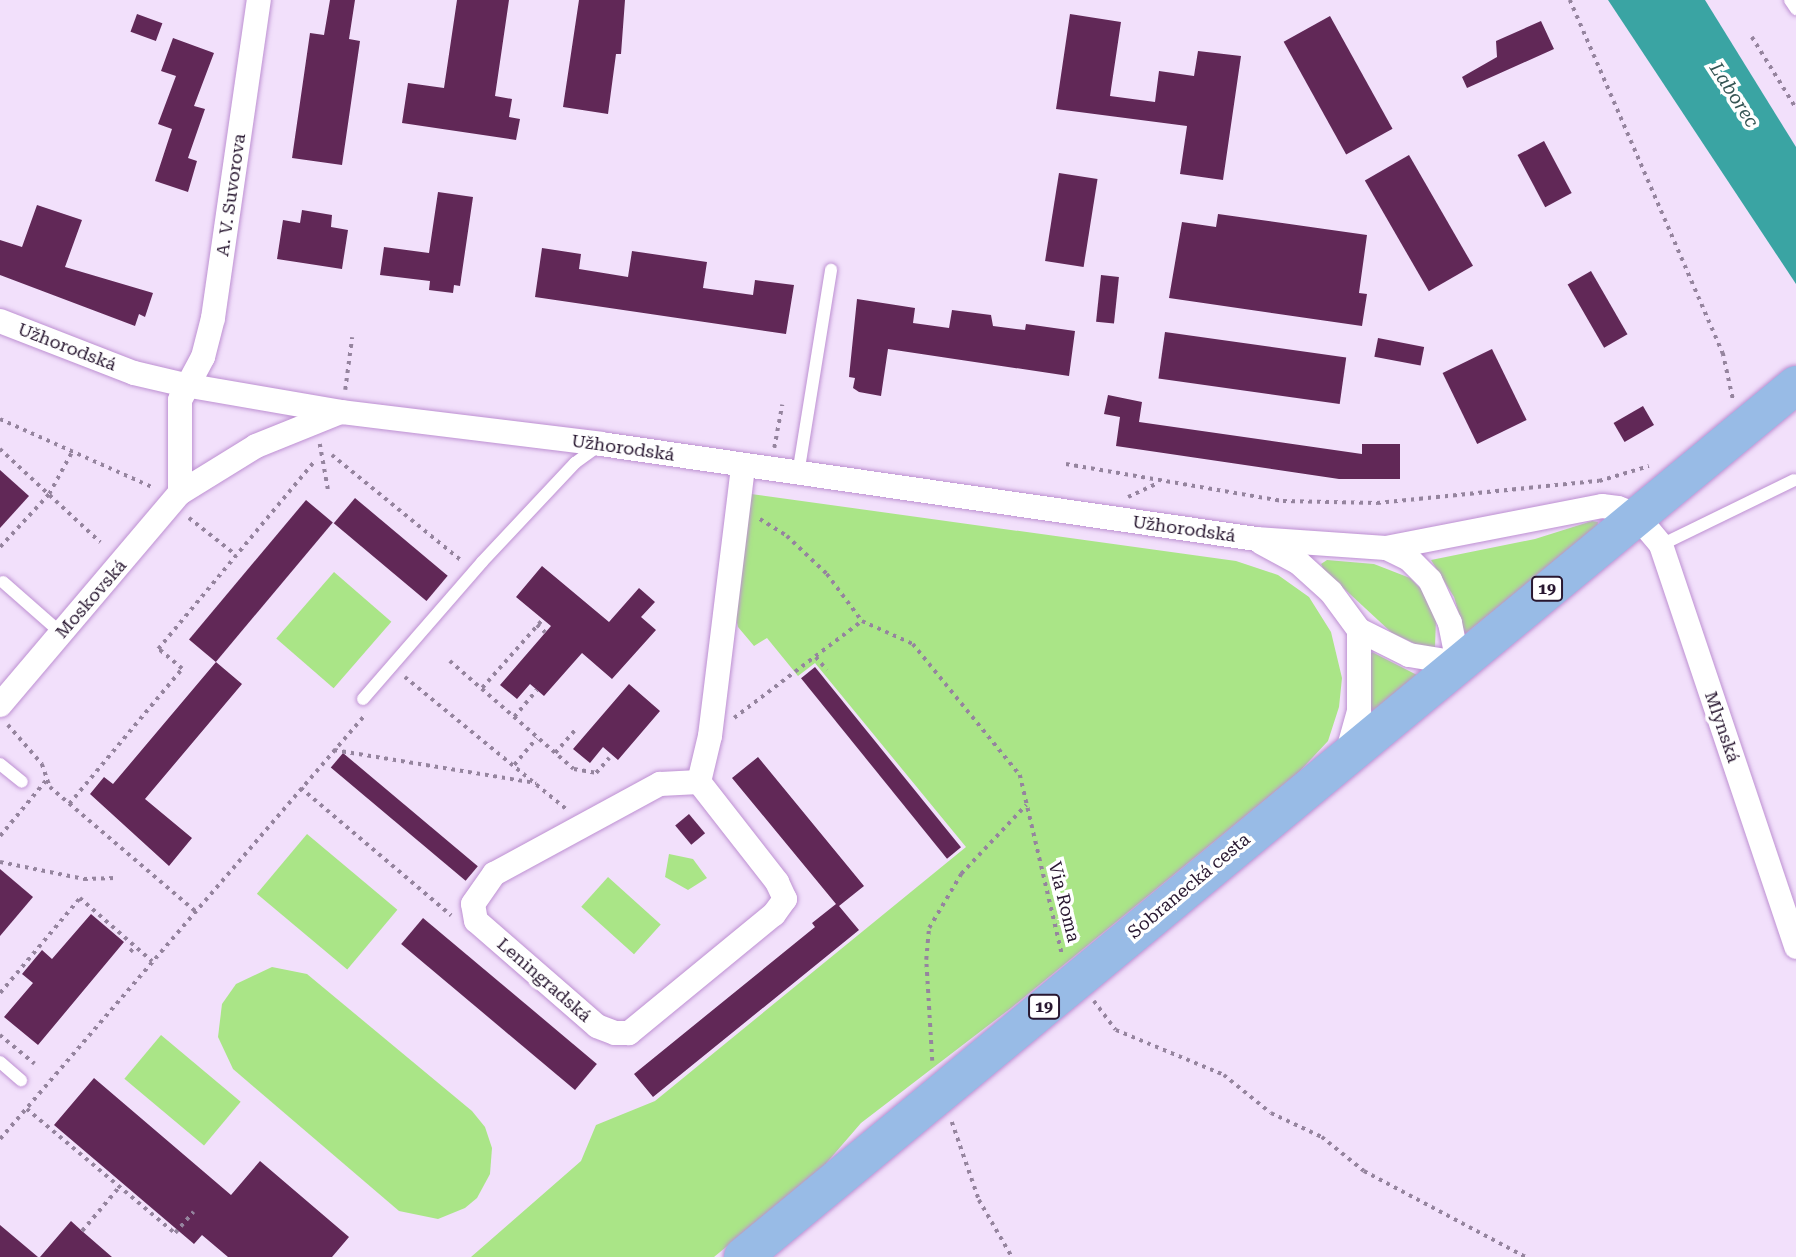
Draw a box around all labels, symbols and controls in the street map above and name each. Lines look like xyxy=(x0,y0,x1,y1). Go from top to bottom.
water label: Laborec xyxy=(1705,58,1763,132)
street label: A. V. Suvorova xyxy=(212,132,250,258)
street label: Užhorodská xyxy=(15,318,119,376)
street label: Užhorodská xyxy=(570,430,676,466)
street label: Užhorodská xyxy=(1131,511,1237,547)
street label: Moskovská xyxy=(51,555,131,643)
road number: 19 xyxy=(1530,576,1564,602)
street label: Mlynská xyxy=(1700,688,1744,766)
street label: Sobranecká cesta xyxy=(1124,829,1254,943)
street label: Via Roma xyxy=(1044,860,1084,944)
street label: Leningradská xyxy=(492,933,596,1027)
road number: 19 xyxy=(1026,995,1062,1020)

